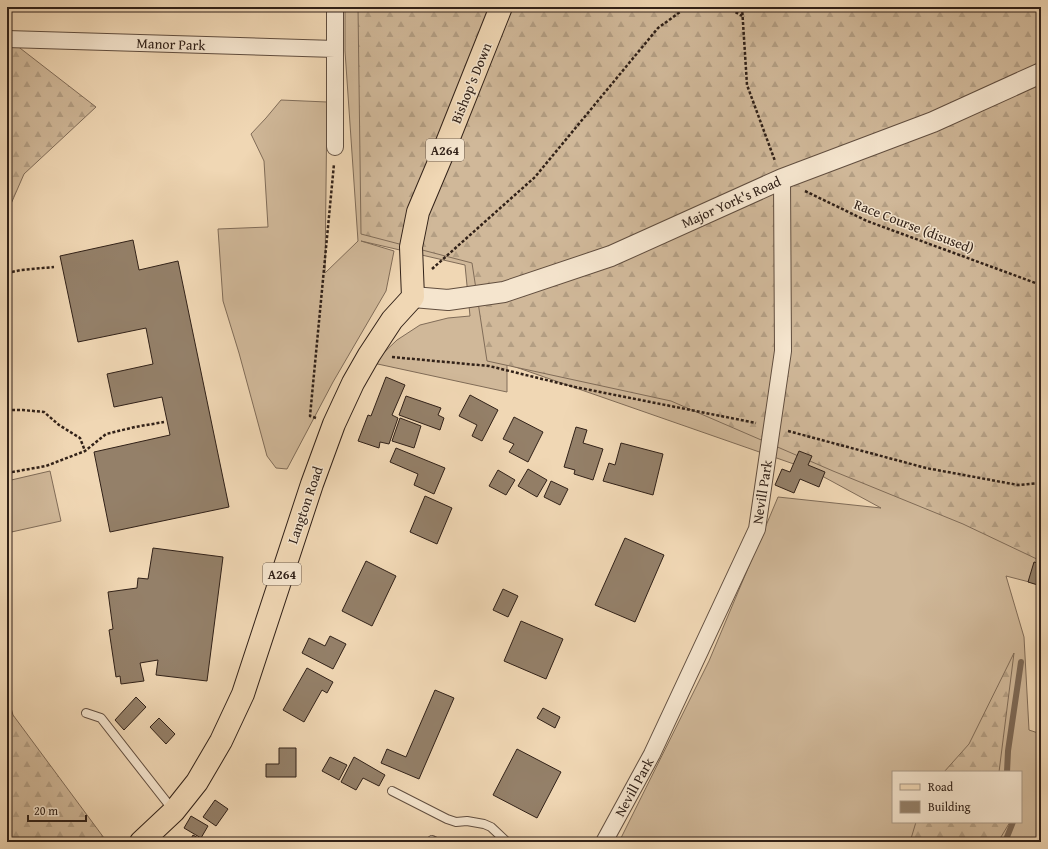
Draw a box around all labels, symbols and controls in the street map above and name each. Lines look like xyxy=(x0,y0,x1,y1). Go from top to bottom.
street label: Manor Park xyxy=(136,33,207,55)
street label: Bishop's Down xyxy=(446,40,496,126)
road number: A264 xyxy=(426,139,464,161)
street label: Major York's Road xyxy=(678,171,784,233)
street label: Race Course (disused) xyxy=(851,194,977,258)
street label: Nevill Park xyxy=(747,458,777,525)
street label: Langton Road xyxy=(282,463,328,546)
road number: A264 xyxy=(263,563,301,585)
street label: Nevill Park xyxy=(610,753,659,820)
legend xyxy=(892,771,1022,823)
text: Road xyxy=(928,778,954,795)
scale bar xyxy=(28,797,86,823)
text: Building xyxy=(928,798,971,815)
text: 20 m xyxy=(34,802,58,819)

